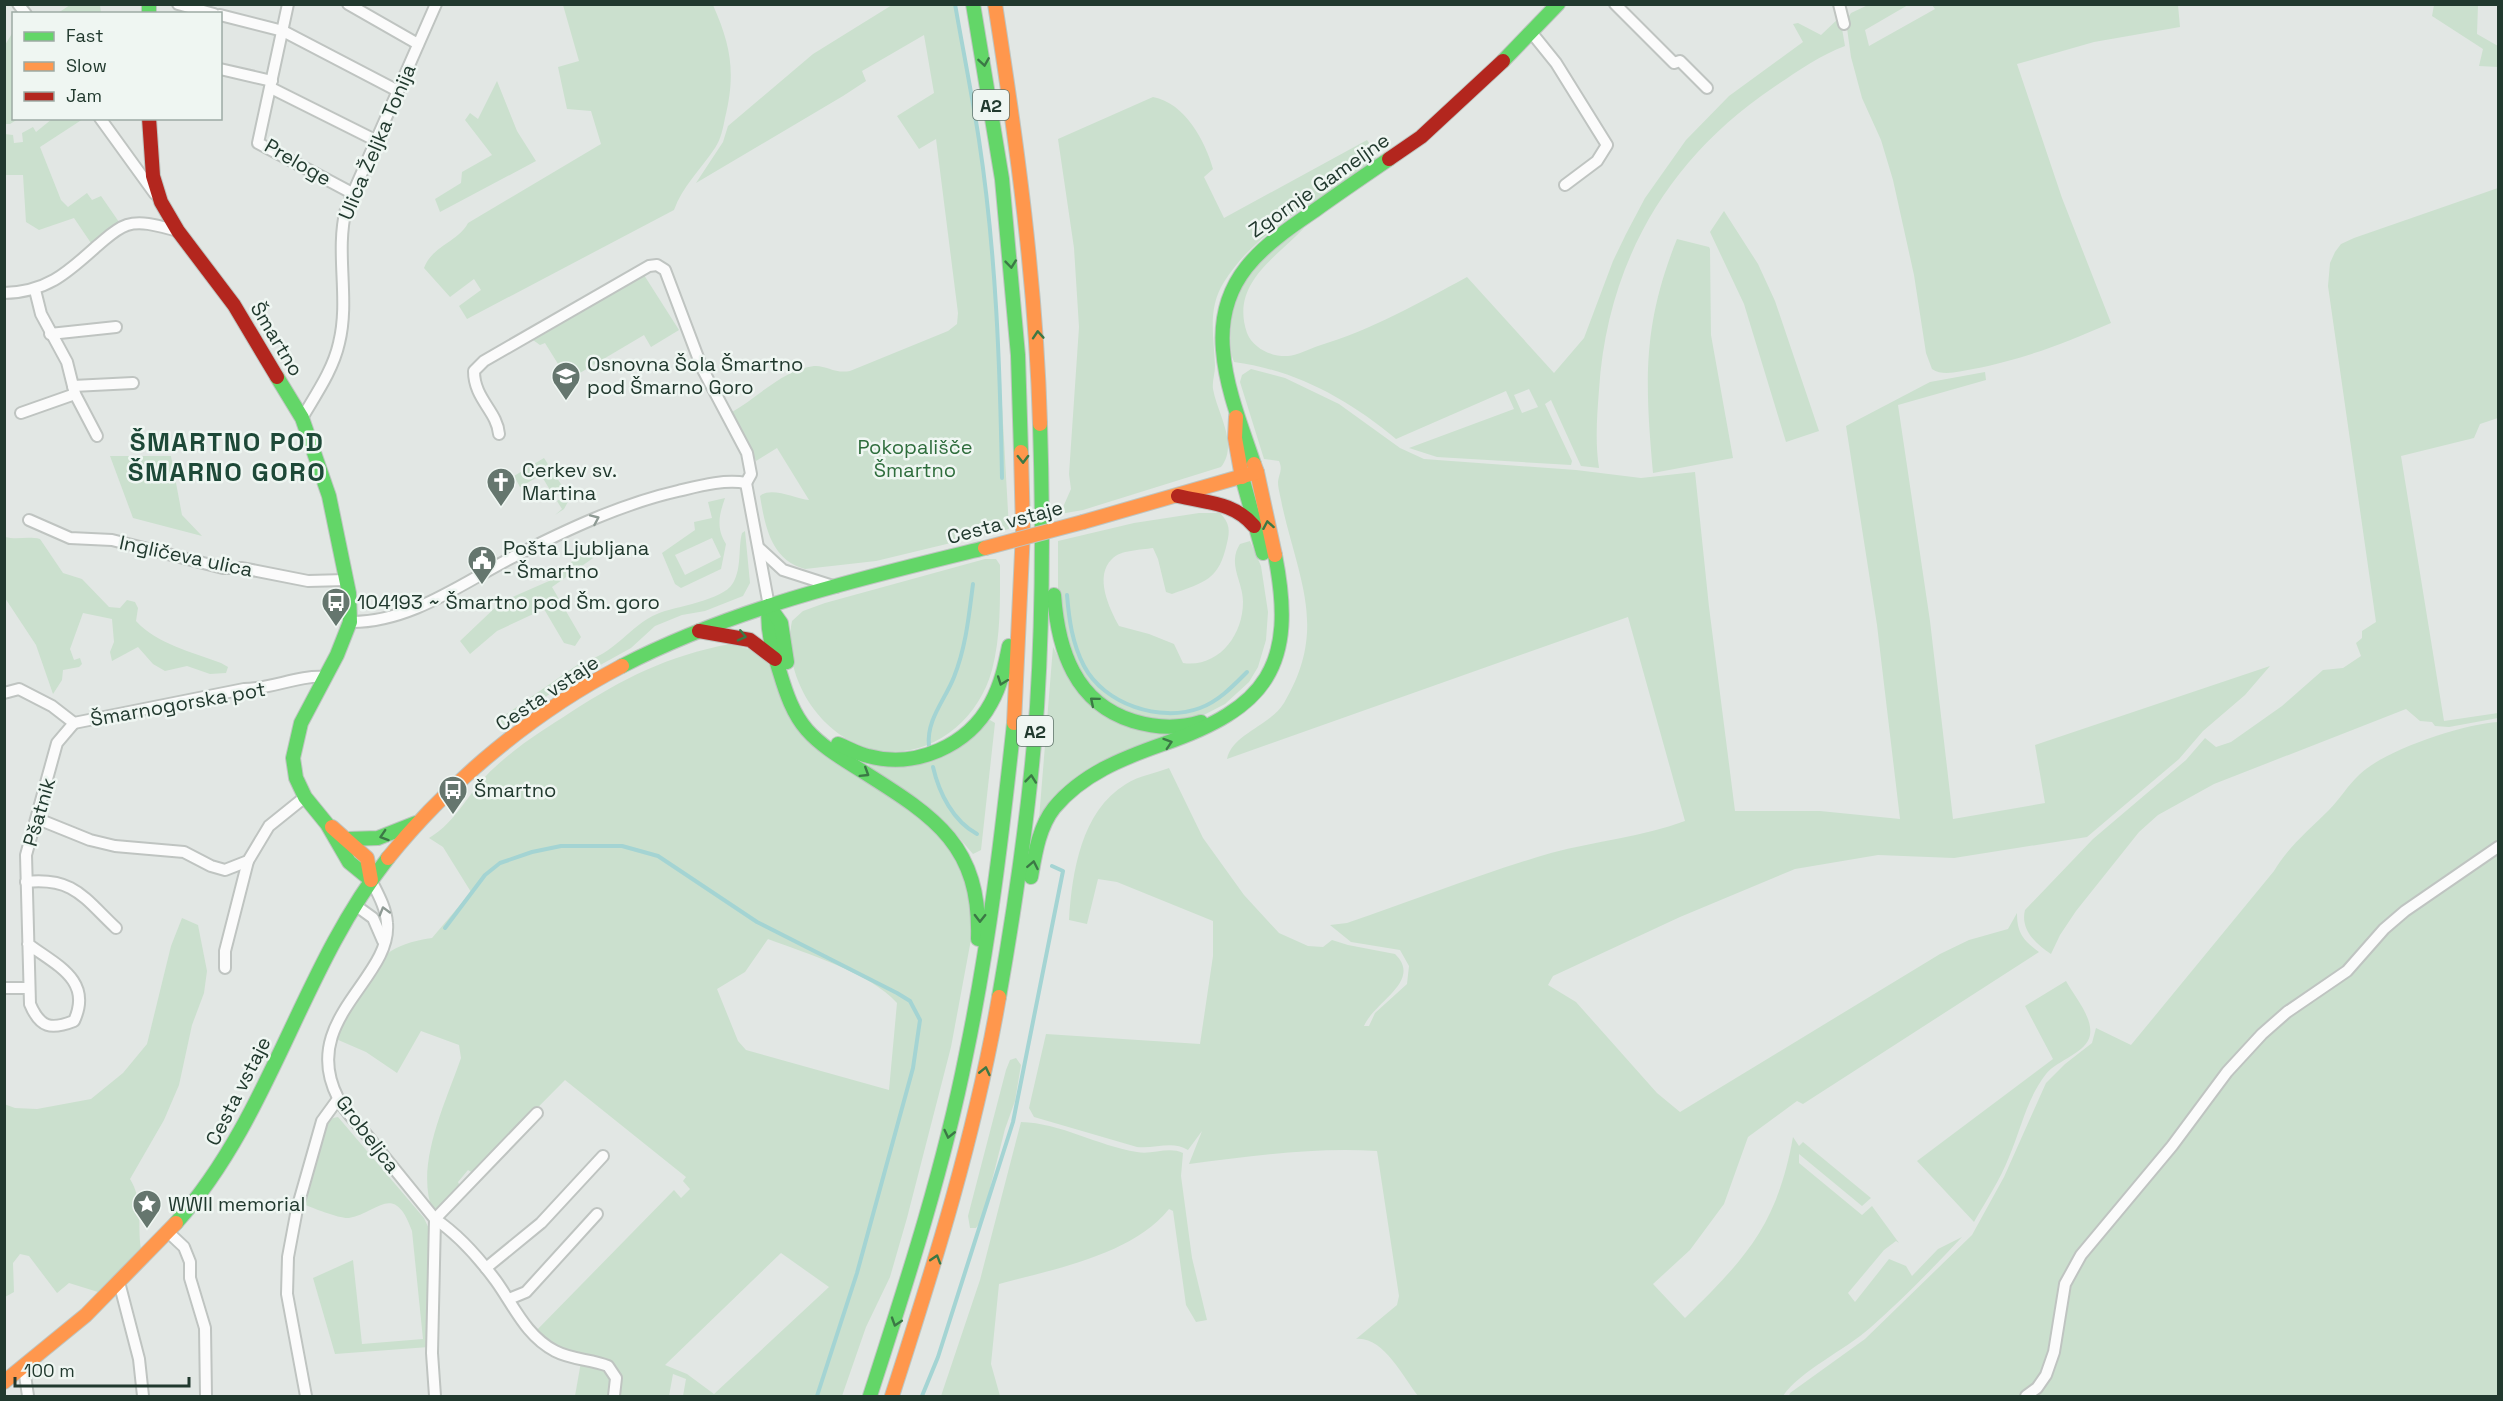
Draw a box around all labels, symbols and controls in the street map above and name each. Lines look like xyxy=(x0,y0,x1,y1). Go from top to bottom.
legend xyxy=(12,12,222,120)
text: Fast xyxy=(66,24,103,47)
text: Slow xyxy=(66,54,107,77)
one-way arrow xyxy=(977,57,990,67)
street label: Ulica Željka Tonija xyxy=(332,60,422,224)
text: Jam xyxy=(66,84,102,107)
road number: A2 xyxy=(973,90,1009,120)
street label: Zgornje Gameljne xyxy=(1244,127,1394,243)
street label: Preloge xyxy=(260,132,336,192)
one-way arrow xyxy=(1005,260,1017,269)
street label: Šmartno xyxy=(245,297,309,381)
one-way arrow xyxy=(1032,331,1045,340)
place label: Osnovna Šola Šmartno pod Šmarno Goro xyxy=(587,351,803,400)
school or university icon: Osnovna Šola Šmartno pod Šmarno Goro xyxy=(550,360,582,402)
district label: ŠMARTNO POD ŠMARNO GORO xyxy=(128,425,326,489)
park label: Pokopališče Šmartno xyxy=(857,434,973,483)
one-way arrow xyxy=(1016,454,1029,463)
place label: Cerkev sv. Martina xyxy=(522,457,617,506)
church icon: Cerkev sv. Martina xyxy=(485,466,517,508)
street label: Cesta vstaje xyxy=(944,494,1066,550)
one-way arrow xyxy=(589,514,600,526)
one-way arrow xyxy=(1263,521,1275,530)
street label: Ingličeva ulica xyxy=(117,529,255,583)
place label: Pošta Ljubljana - Šmartno xyxy=(503,535,649,584)
public building icon: Pošta Ljubljana - Šmartno xyxy=(466,544,498,586)
bus stop icon: 104193 ~ Šmartno pod Šm. goro xyxy=(320,586,352,628)
place label: 104193 ~ Šmartno pod Šm. goro xyxy=(357,589,660,615)
one-way arrow xyxy=(737,629,747,642)
street label: Cesta vstaje xyxy=(490,649,604,737)
one-way arrow xyxy=(997,675,1010,686)
street label: Šmarnogorska pot xyxy=(88,676,268,732)
one-way arrow xyxy=(1090,697,1101,708)
road number: A2 xyxy=(1017,716,1053,746)
one-way arrow xyxy=(1162,738,1173,750)
one-way arrow xyxy=(858,766,869,777)
street label: Pšatnik xyxy=(17,774,61,849)
bus stop icon: Šmartno xyxy=(437,774,469,816)
one-way arrow xyxy=(1024,774,1037,783)
place label: Šmartno xyxy=(474,777,556,803)
one-way arrow xyxy=(379,829,390,841)
one-way arrow xyxy=(1026,861,1039,871)
one-way arrow xyxy=(379,906,391,917)
one-way arrow xyxy=(973,913,986,922)
street label: Cesta vstaje xyxy=(199,1032,277,1150)
one-way arrow xyxy=(978,1066,991,1076)
street label: Grobeljca xyxy=(330,1090,406,1178)
one-way arrow xyxy=(943,1129,956,1139)
place icon: WWII memorial xyxy=(131,1188,163,1230)
place label: WWII memorial xyxy=(168,1191,305,1217)
one-way arrow xyxy=(929,1254,941,1265)
one-way arrow xyxy=(890,1316,903,1327)
scale bar xyxy=(15,1350,189,1388)
text: 100 m xyxy=(24,1359,75,1382)

